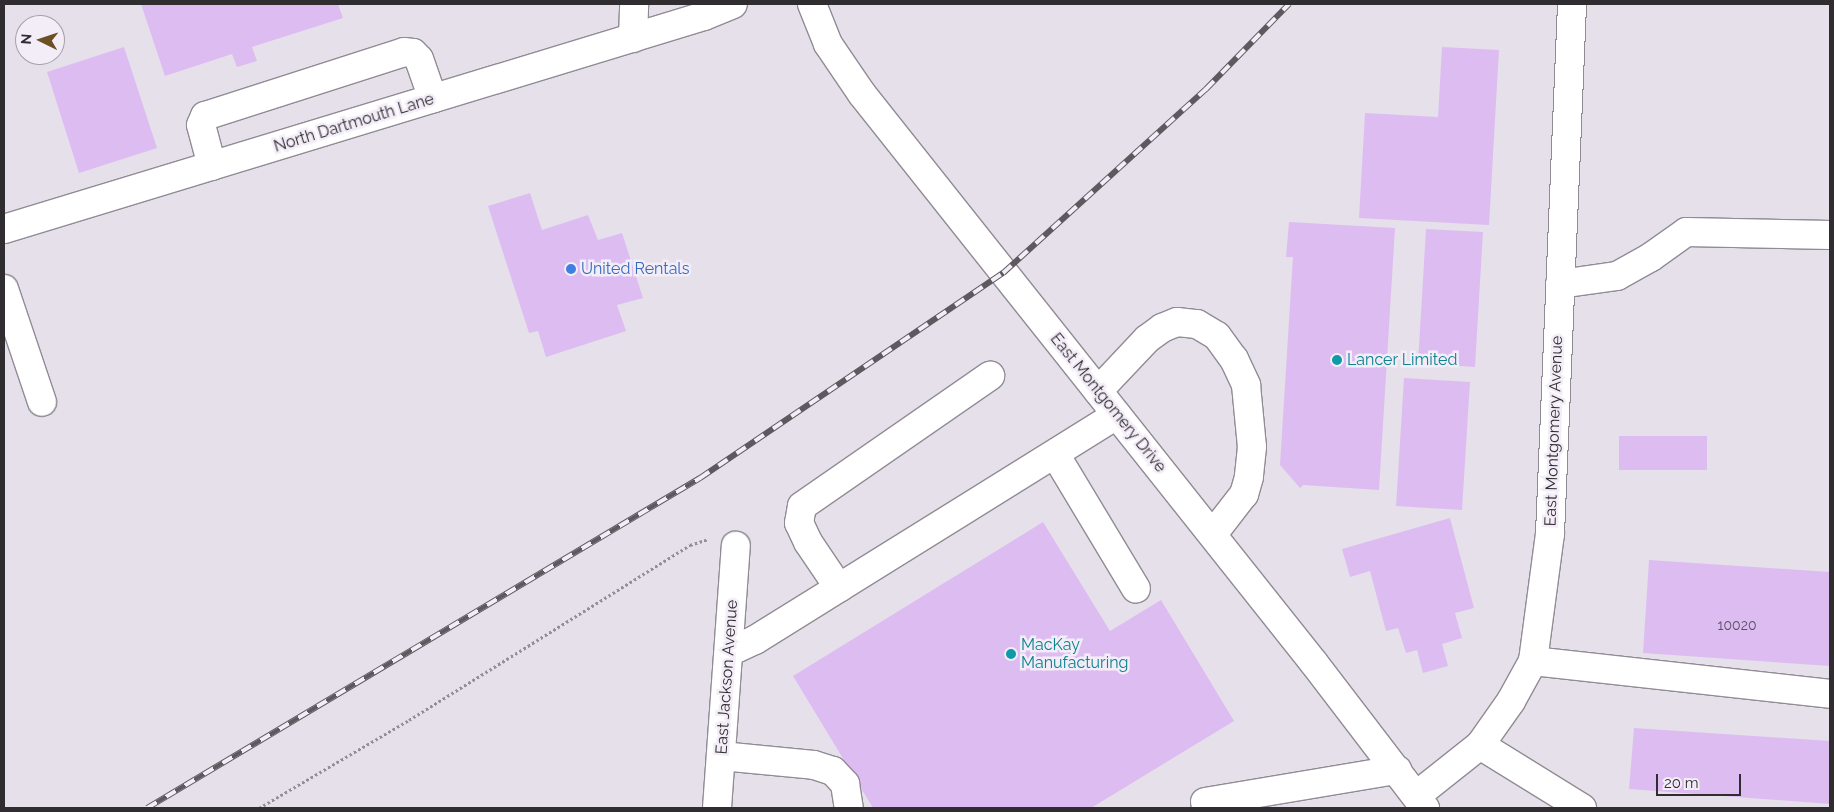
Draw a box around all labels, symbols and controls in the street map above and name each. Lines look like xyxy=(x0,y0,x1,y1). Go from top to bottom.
north arrow xyxy=(15,15,65,65)
text: N xyxy=(18,33,34,45)
street label: North Dartmouth Lane xyxy=(272,89,436,157)
place label: United Rentals xyxy=(581,259,689,279)
marker: United Rentals xyxy=(565,263,577,275)
street label: East Montgomery Drive xyxy=(1046,330,1170,476)
street label: East Montgomery Avenue xyxy=(1541,335,1567,527)
place label: Lancer Limited xyxy=(1347,350,1458,370)
marker: Lancer Limited xyxy=(1331,354,1343,366)
street label: East Jackson Avenue xyxy=(712,599,742,755)
house number: 10020 xyxy=(1718,617,1756,633)
place label: MacKay Manufacturing xyxy=(1021,635,1128,673)
marker: MacKay Manufacturing xyxy=(1005,648,1017,660)
scale bar xyxy=(1659,764,1744,796)
text: 20 m xyxy=(1664,774,1699,792)

